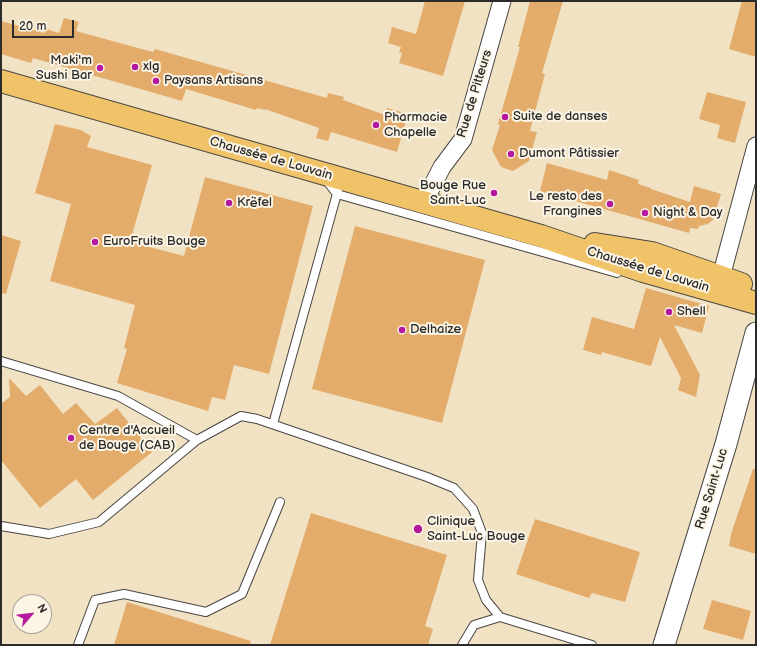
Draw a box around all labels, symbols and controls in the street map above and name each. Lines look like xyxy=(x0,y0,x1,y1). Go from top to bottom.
scale bar xyxy=(14,12,76,38)
text: 20 m xyxy=(19,19,46,34)
street label: Rue de Pitteurs xyxy=(454,48,496,140)
place label: Maki'm Sushi Bar xyxy=(36,53,92,84)
place label: xlg xyxy=(143,59,159,75)
marker: xlg xyxy=(130,62,140,72)
marker: Maki'm Sushi Bar xyxy=(95,63,105,73)
place label: Paysans Artisans xyxy=(164,73,263,89)
marker: Paysans Artisans xyxy=(151,76,161,86)
place label: Suite de danses xyxy=(513,109,607,125)
place label: Pharmacie Chapelle xyxy=(384,110,447,141)
marker: Suite de danses xyxy=(500,112,510,122)
marker: Pharmacie Chapelle xyxy=(371,120,381,130)
street label: Chaussée de Louvain xyxy=(208,134,334,184)
place label: Dumont Pâtissier xyxy=(519,146,619,162)
marker: Dumont Pâtissier xyxy=(506,149,516,159)
place label: Bouge Rue Saint-Luc xyxy=(420,178,486,209)
marker: Bouge Rue Saint-Luc xyxy=(489,188,499,198)
place label: Le resto des Frangines xyxy=(529,189,602,220)
place label: Krëfel xyxy=(237,195,272,211)
marker: Krëfel xyxy=(224,198,234,208)
marker: Le resto des Frangines xyxy=(605,199,615,209)
place label: Night & Day xyxy=(653,205,723,221)
marker: Night & Day xyxy=(640,208,650,218)
place label: EuroFruits Bouge xyxy=(103,234,205,250)
marker: EuroFruits Bouge xyxy=(90,237,100,247)
street label: Chaussée de Louvain xyxy=(585,244,711,296)
place label: Shell xyxy=(677,304,706,320)
marker: Shell xyxy=(664,307,674,317)
place label: Delhaize xyxy=(410,322,461,338)
marker: Delhaize xyxy=(397,325,407,335)
place label: Centre d'Accueil de Bouge (CAB) xyxy=(79,423,175,454)
marker: Centre d'Accueil de Bouge (CAB) xyxy=(66,433,76,443)
street label: Rue Saint-Luc xyxy=(692,447,732,531)
place label: Clinique Saint-Luc Bouge xyxy=(427,514,525,545)
marker: Clinique Saint-Luc Bouge xyxy=(412,523,424,535)
north arrow xyxy=(12,594,52,634)
text: N xyxy=(34,602,50,615)

